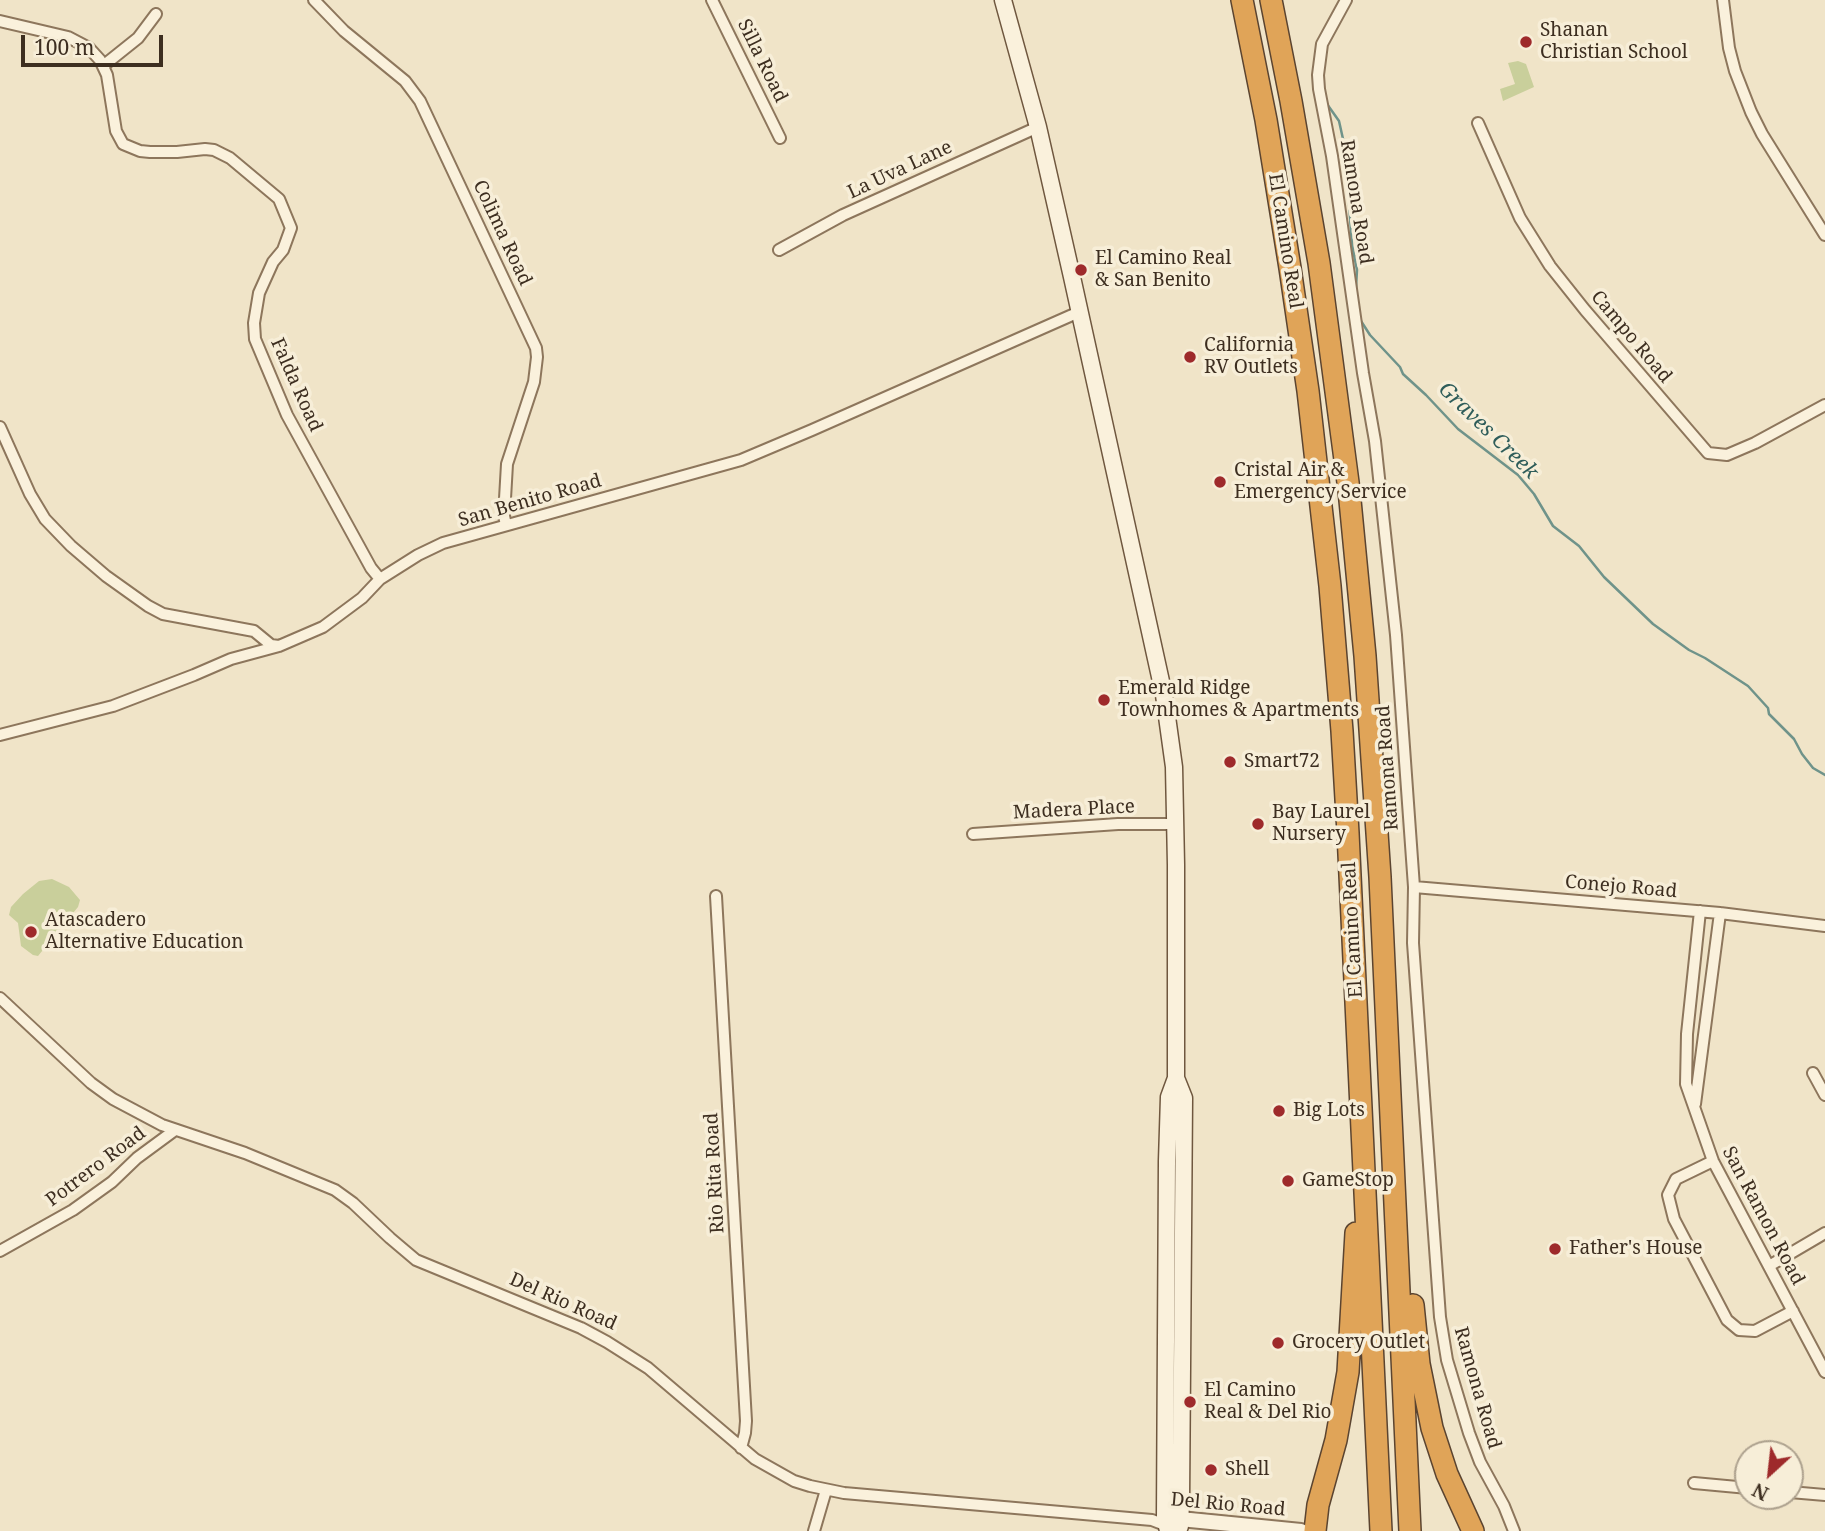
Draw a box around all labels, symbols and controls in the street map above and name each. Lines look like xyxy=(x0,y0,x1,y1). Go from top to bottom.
street label: Silla Road xyxy=(732,16,792,106)
place label: Shanan Christian School xyxy=(1540,20,1688,64)
scale bar xyxy=(24,21,166,65)
text: 100 m xyxy=(34,33,95,61)
marker: Shanan Christian School xyxy=(1518,34,1534,50)
street label: La Uva Lane xyxy=(844,136,956,204)
street label: Ramona Road xyxy=(1335,138,1377,266)
street label: El Camino Real xyxy=(1263,172,1307,310)
street label: Colima Road xyxy=(468,177,536,289)
place label: El Camino Real & San Benito xyxy=(1095,248,1231,292)
marker: El Camino Real & San Benito xyxy=(1073,262,1089,278)
street label: Campo Road xyxy=(1586,286,1676,388)
street label: Falda Road xyxy=(265,335,327,435)
place label: California RV Outlets xyxy=(1204,335,1298,379)
marker: California RV Outlets xyxy=(1182,349,1198,365)
water label: Graves Creek xyxy=(1433,377,1543,485)
place label: Cristal Air & Emergency Service xyxy=(1234,460,1407,504)
street label: San Benito Road xyxy=(456,470,604,532)
marker: Cristal Air & Emergency Service xyxy=(1212,474,1228,490)
place label: Emerald Ridge Townhomes & Apartments xyxy=(1118,678,1359,722)
marker: Emerald Ridge Townhomes & Apartments xyxy=(1096,692,1112,708)
street label: Ramona Road xyxy=(1372,704,1404,832)
place label: Smart72 xyxy=(1244,751,1320,773)
marker: Smart72 xyxy=(1222,754,1238,770)
street label: Madera Place xyxy=(1012,795,1136,825)
place label: Bay Laurel Nursery xyxy=(1272,802,1370,846)
marker: Bay Laurel Nursery xyxy=(1250,816,1266,832)
street label: El Camino Real xyxy=(1338,861,1368,999)
street label: Conejo Road xyxy=(1564,871,1678,903)
place label: Atascadero Alternative Education xyxy=(45,910,244,954)
marker: Atascadero Alternative Education xyxy=(23,924,39,940)
place label: Big Lots xyxy=(1293,1100,1365,1122)
marker: Big Lots xyxy=(1271,1103,1287,1119)
street label: Rio Rita Road xyxy=(700,1112,730,1234)
street label: Potrero Road xyxy=(42,1122,150,1212)
street label: San Ramon Road xyxy=(1717,1143,1809,1289)
place label: GameStop xyxy=(1302,1170,1394,1192)
marker: GameStop xyxy=(1280,1173,1296,1189)
place label: Father's House xyxy=(1569,1238,1703,1260)
marker: Father's House xyxy=(1547,1241,1563,1257)
street label: Del Rio Road xyxy=(506,1268,620,1336)
street label: Ramona Road xyxy=(1449,1324,1505,1452)
place label: Grocery Outlet xyxy=(1292,1332,1425,1354)
marker: Grocery Outlet xyxy=(1270,1335,1286,1351)
place label: El Camino Real & Del Rio xyxy=(1204,1380,1332,1424)
marker: El Camino Real & Del Rio xyxy=(1182,1394,1198,1410)
north arrow xyxy=(1734,1440,1804,1510)
place label: Shell xyxy=(1225,1459,1269,1481)
marker: Shell xyxy=(1203,1462,1219,1478)
text: N xyxy=(1748,1477,1773,1507)
street label: Del Rio Road xyxy=(1170,1489,1286,1521)

